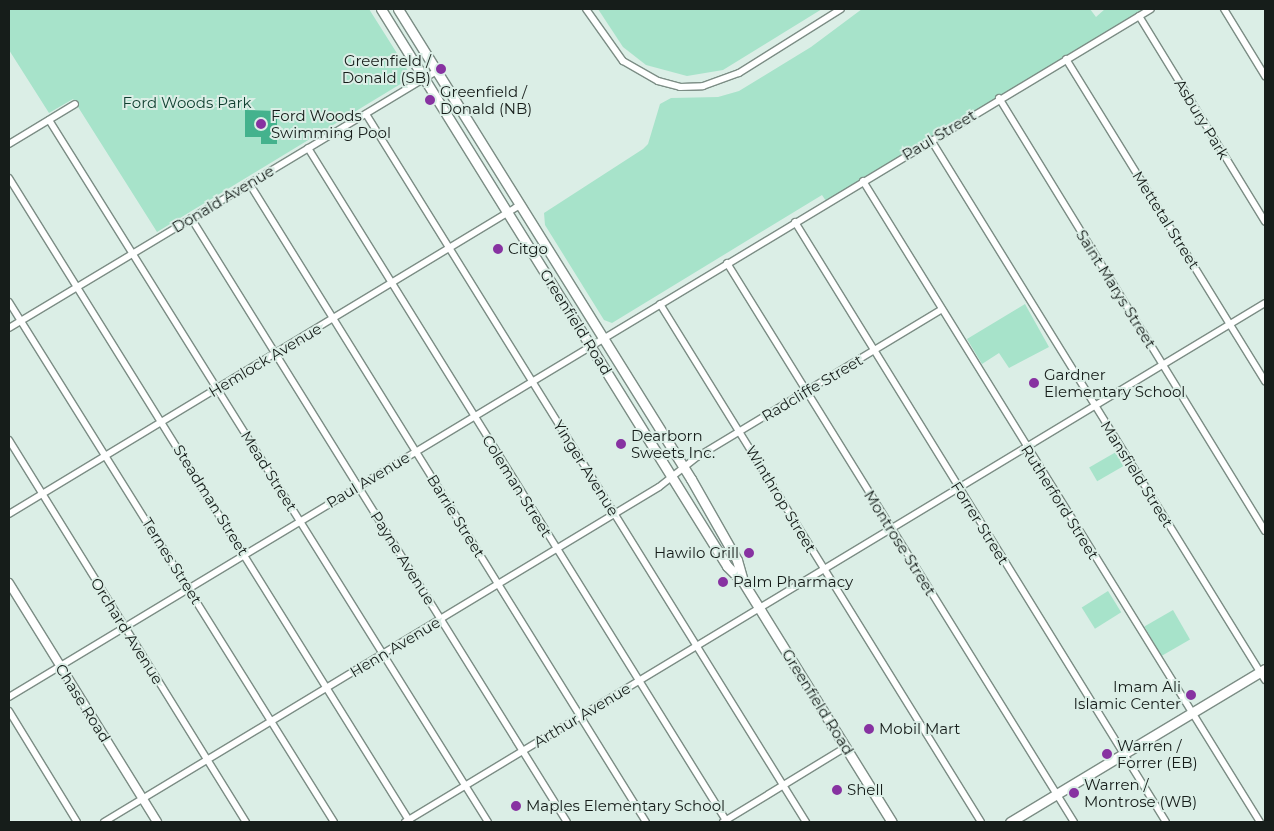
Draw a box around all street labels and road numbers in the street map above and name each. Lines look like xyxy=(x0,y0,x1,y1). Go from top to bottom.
street label: Asbury Park xyxy=(1171,76,1233,162)
street label: Paul Street xyxy=(899,106,979,164)
street label: Donald Avenue xyxy=(169,162,277,236)
street label: Mettetal Street xyxy=(1129,168,1203,272)
street label: Saint Marys Street xyxy=(1072,227,1160,351)
street label: Greenfield Road xyxy=(536,266,616,378)
street label: Hemlock Avenue xyxy=(205,319,325,401)
street label: Radcliffe Street xyxy=(758,351,866,425)
street label: Yinger Avenue xyxy=(549,417,623,519)
street label: Mansfield Street xyxy=(1097,417,1177,531)
street label: Mead Street xyxy=(237,427,301,515)
street label: Coleman Street xyxy=(478,432,556,540)
street label: Steadman Street xyxy=(170,441,252,559)
street label: Rutherford Street xyxy=(1017,441,1103,563)
street label: Winthrop Street xyxy=(742,442,820,556)
street label: Paul Avenue xyxy=(323,448,413,512)
street label: Barrie Street xyxy=(423,471,489,561)
street label: Forrer Street xyxy=(947,478,1013,568)
street label: Montrose Street xyxy=(860,487,940,599)
street label: Payne Avenue xyxy=(367,508,439,608)
street label: Ternes Street xyxy=(138,514,206,608)
street label: Orchard Avenue xyxy=(87,574,167,688)
street label: Henn Avenue xyxy=(347,613,443,681)
street label: Greenfield Road xyxy=(778,646,858,758)
street label: Chase Road xyxy=(52,660,114,746)
street label: Arthur Avenue xyxy=(530,679,634,751)

